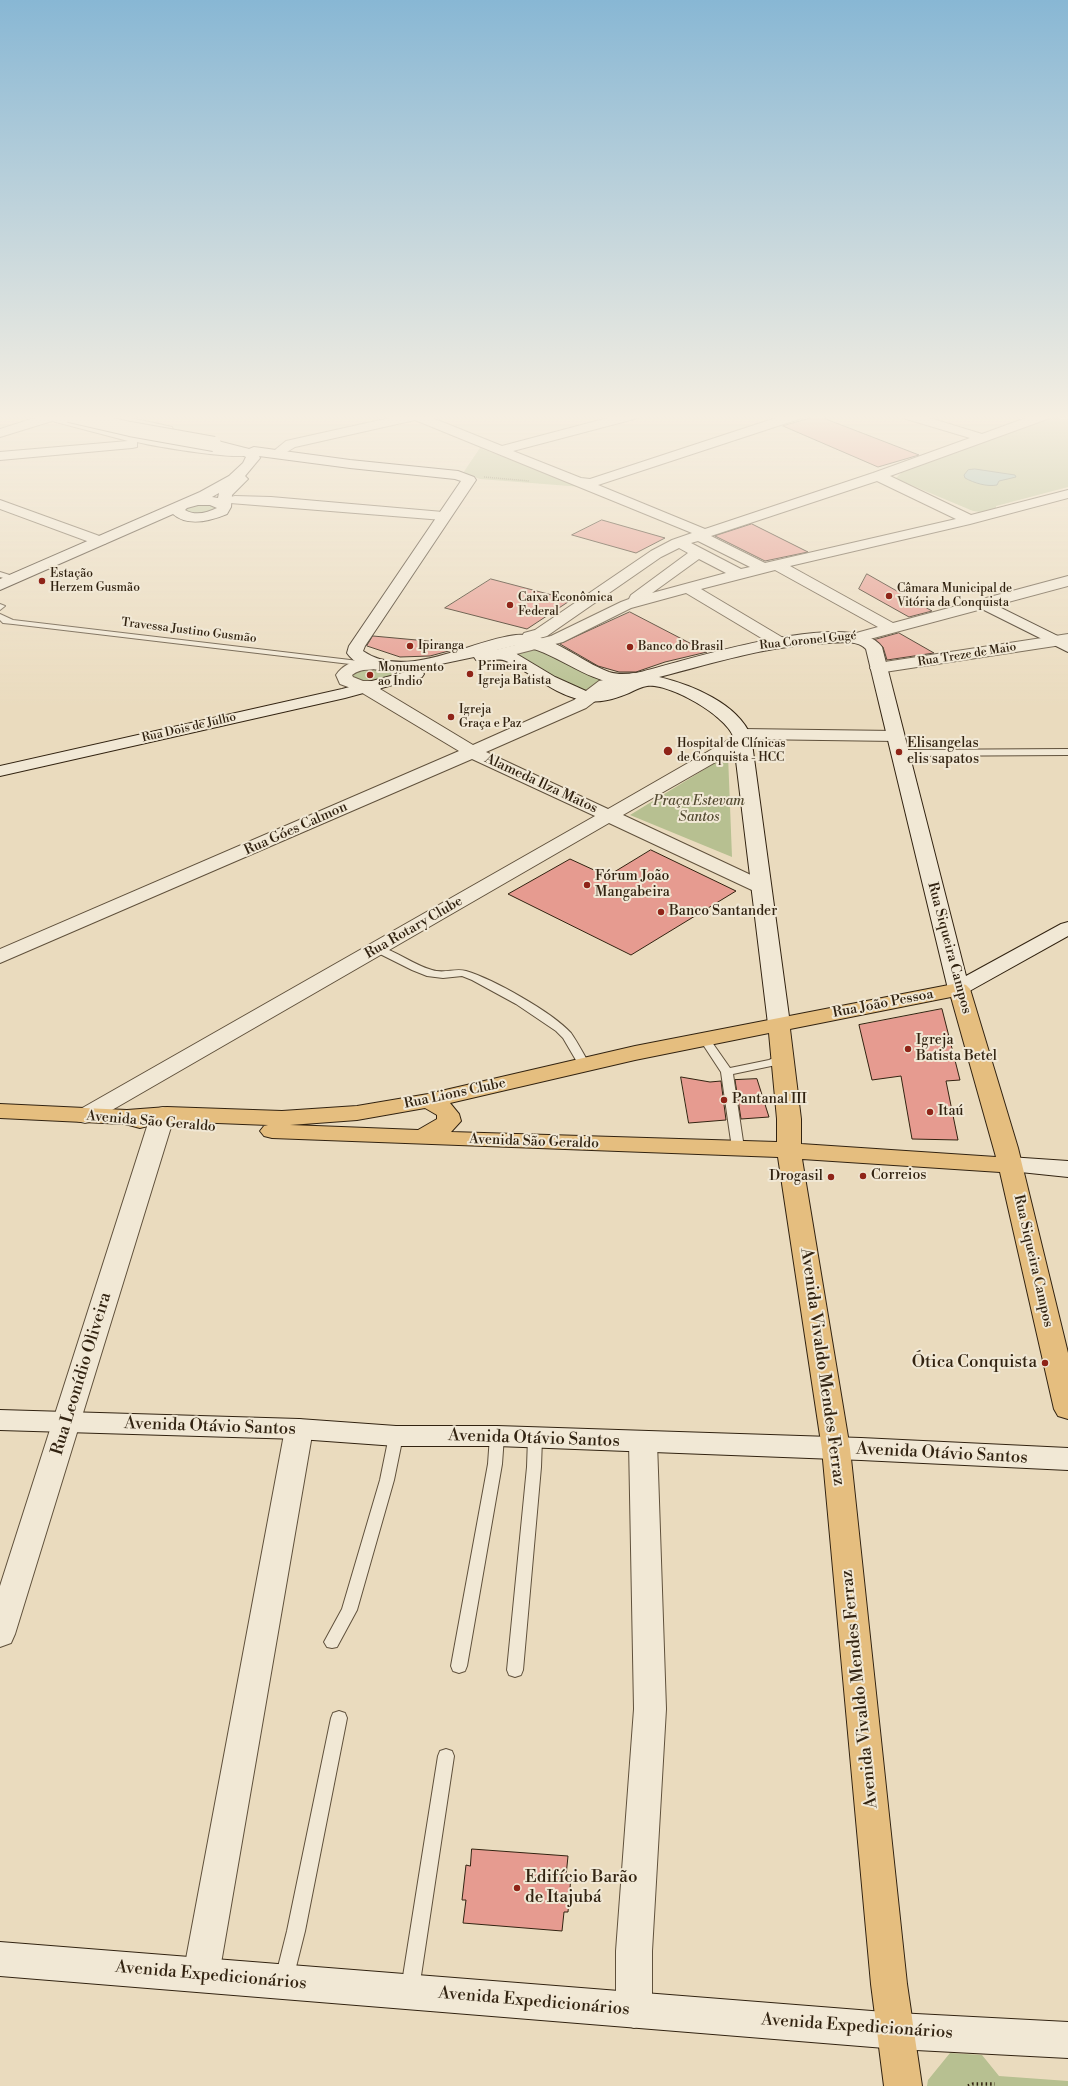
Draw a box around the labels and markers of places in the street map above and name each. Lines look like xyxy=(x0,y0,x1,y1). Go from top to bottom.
place label: Estação Herzem Gusmão xyxy=(50,567,140,595)
marker: Estação Herzem Gusmão xyxy=(37,576,47,586)
place label: Câmara Municipal de Vitória da Conquista xyxy=(897,582,1012,610)
place label: Caixa Econômica Federal xyxy=(518,591,613,619)
marker: Câmara Municipal de Vitória da Conquista xyxy=(884,591,894,601)
marker: Caixa Econômica Federal xyxy=(505,600,515,610)
place label: Ipiranga xyxy=(418,639,464,653)
place label: Banco do Brasil xyxy=(638,640,723,654)
marker: Ipiranga xyxy=(405,641,415,651)
marker: Banco do Brasil xyxy=(625,642,635,652)
place label: Primeira Igreja Batista xyxy=(478,660,551,688)
place label: Monumento ao Índio xyxy=(378,661,444,689)
marker: Primeira Igreja Batista xyxy=(465,669,475,679)
marker: Monumento ao Índio xyxy=(365,670,375,680)
place label: Igreja Graça e Paz xyxy=(459,703,522,731)
marker: Igreja Graça e Paz xyxy=(446,712,456,722)
place label: Elisangelas elis sapatos xyxy=(907,736,979,768)
place label: Hospital de Clínicas de Conquista - HCC xyxy=(677,737,786,765)
marker: Hospital de Clínicas de Conquista - HCC xyxy=(662,745,674,757)
marker: Elisangelas elis sapatos xyxy=(894,747,904,757)
place label: Fórum João Mangabeira xyxy=(595,869,670,902)
marker: Fórum João Mangabeira xyxy=(582,880,592,890)
place label: Banco Santander xyxy=(669,904,777,920)
marker: Banco Santander xyxy=(656,907,666,917)
place label: Igreja Batista Betel xyxy=(916,1033,997,1066)
marker: Igreja Batista Betel xyxy=(903,1044,913,1054)
place label: Pantanal III xyxy=(732,1092,807,1108)
marker: Pantanal III xyxy=(719,1095,729,1105)
place label: Itaú xyxy=(938,1104,964,1120)
marker: Itaú xyxy=(925,1107,935,1117)
place label: Correios xyxy=(871,1168,926,1184)
place label: Drogasil xyxy=(769,1169,823,1185)
marker: Correios xyxy=(858,1171,868,1181)
marker: Drogasil xyxy=(826,1172,836,1182)
place label: Ótica Conquista xyxy=(912,1353,1037,1373)
marker: Ótica Conquista xyxy=(1040,1358,1050,1368)
place label: Edifício Barão de Itajubá xyxy=(525,1868,637,1908)
marker: Edifício Barão de Itajubá xyxy=(512,1883,522,1893)

